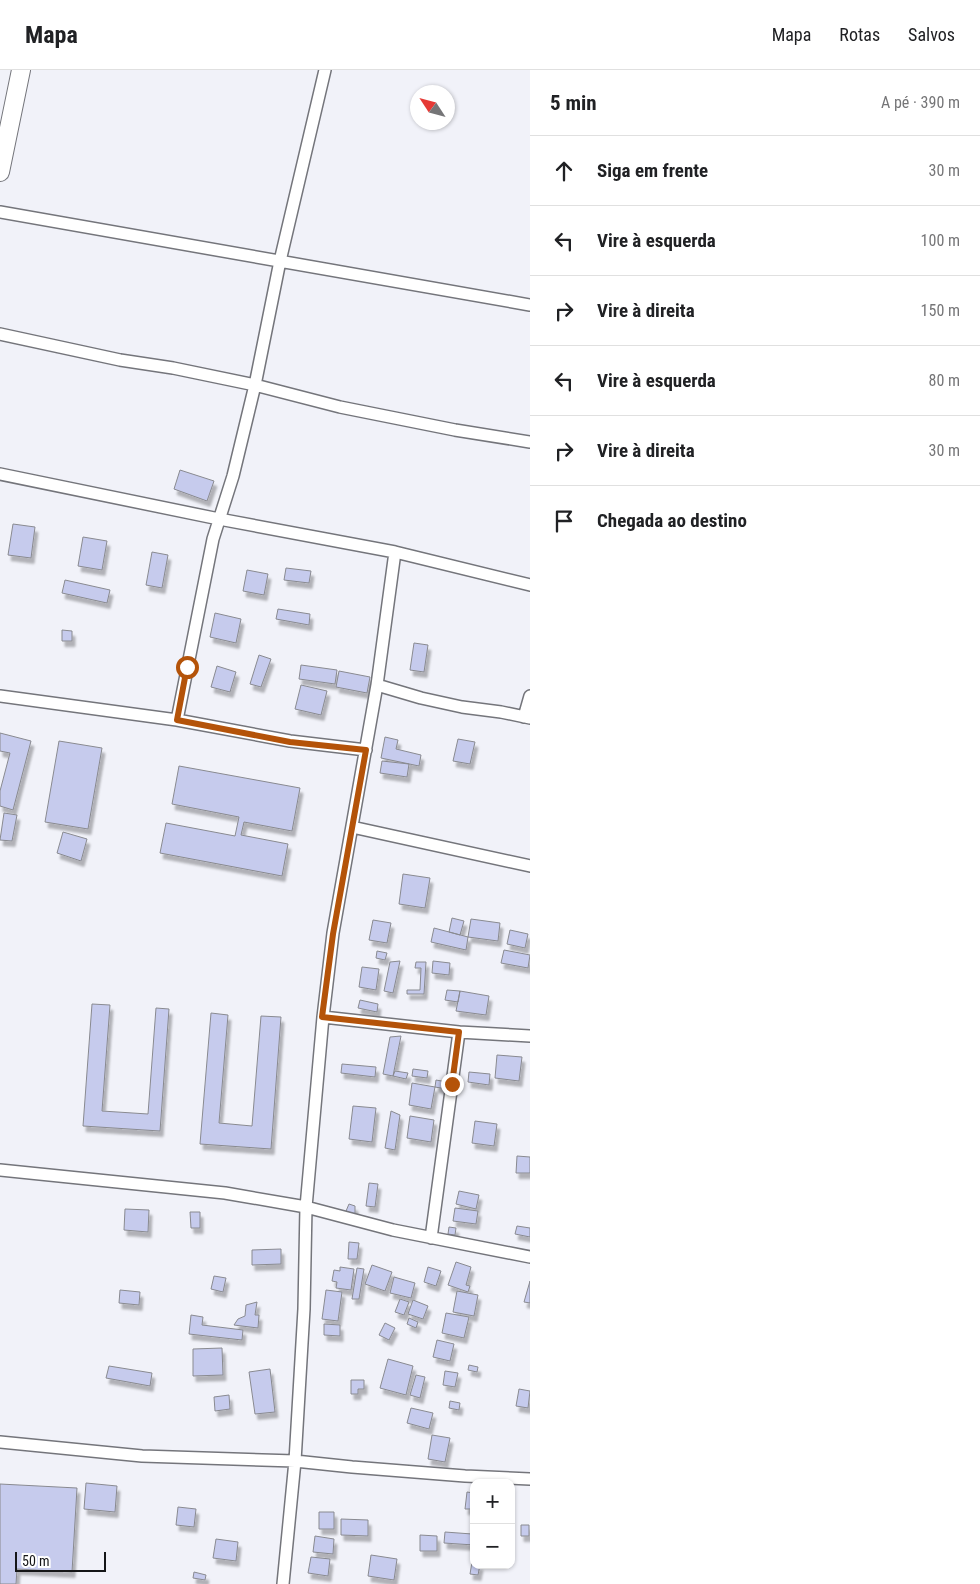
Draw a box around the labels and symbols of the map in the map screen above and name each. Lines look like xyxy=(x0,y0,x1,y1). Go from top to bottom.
north arrow xyxy=(410,85,455,130)
route start xyxy=(176,656,199,679)
route end xyxy=(441,1073,464,1096)
scale bar xyxy=(15,1549,106,1572)

